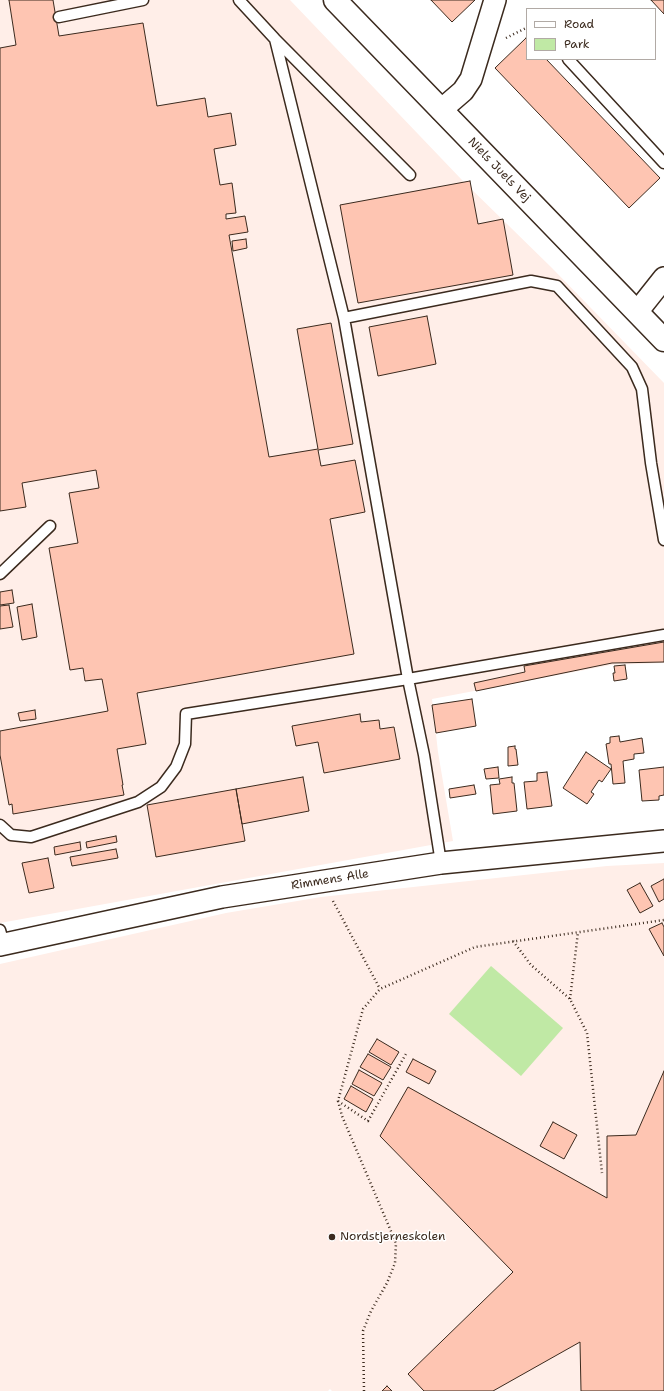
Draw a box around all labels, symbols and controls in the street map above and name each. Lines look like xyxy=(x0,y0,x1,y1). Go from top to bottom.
legend xyxy=(526,8,656,60)
text: Road xyxy=(564,16,594,32)
text: Park xyxy=(564,36,590,52)
street label: Niels Juels Vej xyxy=(465,135,533,205)
street label: Rimmens Alle xyxy=(290,867,370,893)
place label: Nordstjerneskolen xyxy=(340,1230,445,1244)
marker: Nordstjerneskolen xyxy=(327,1232,337,1242)

